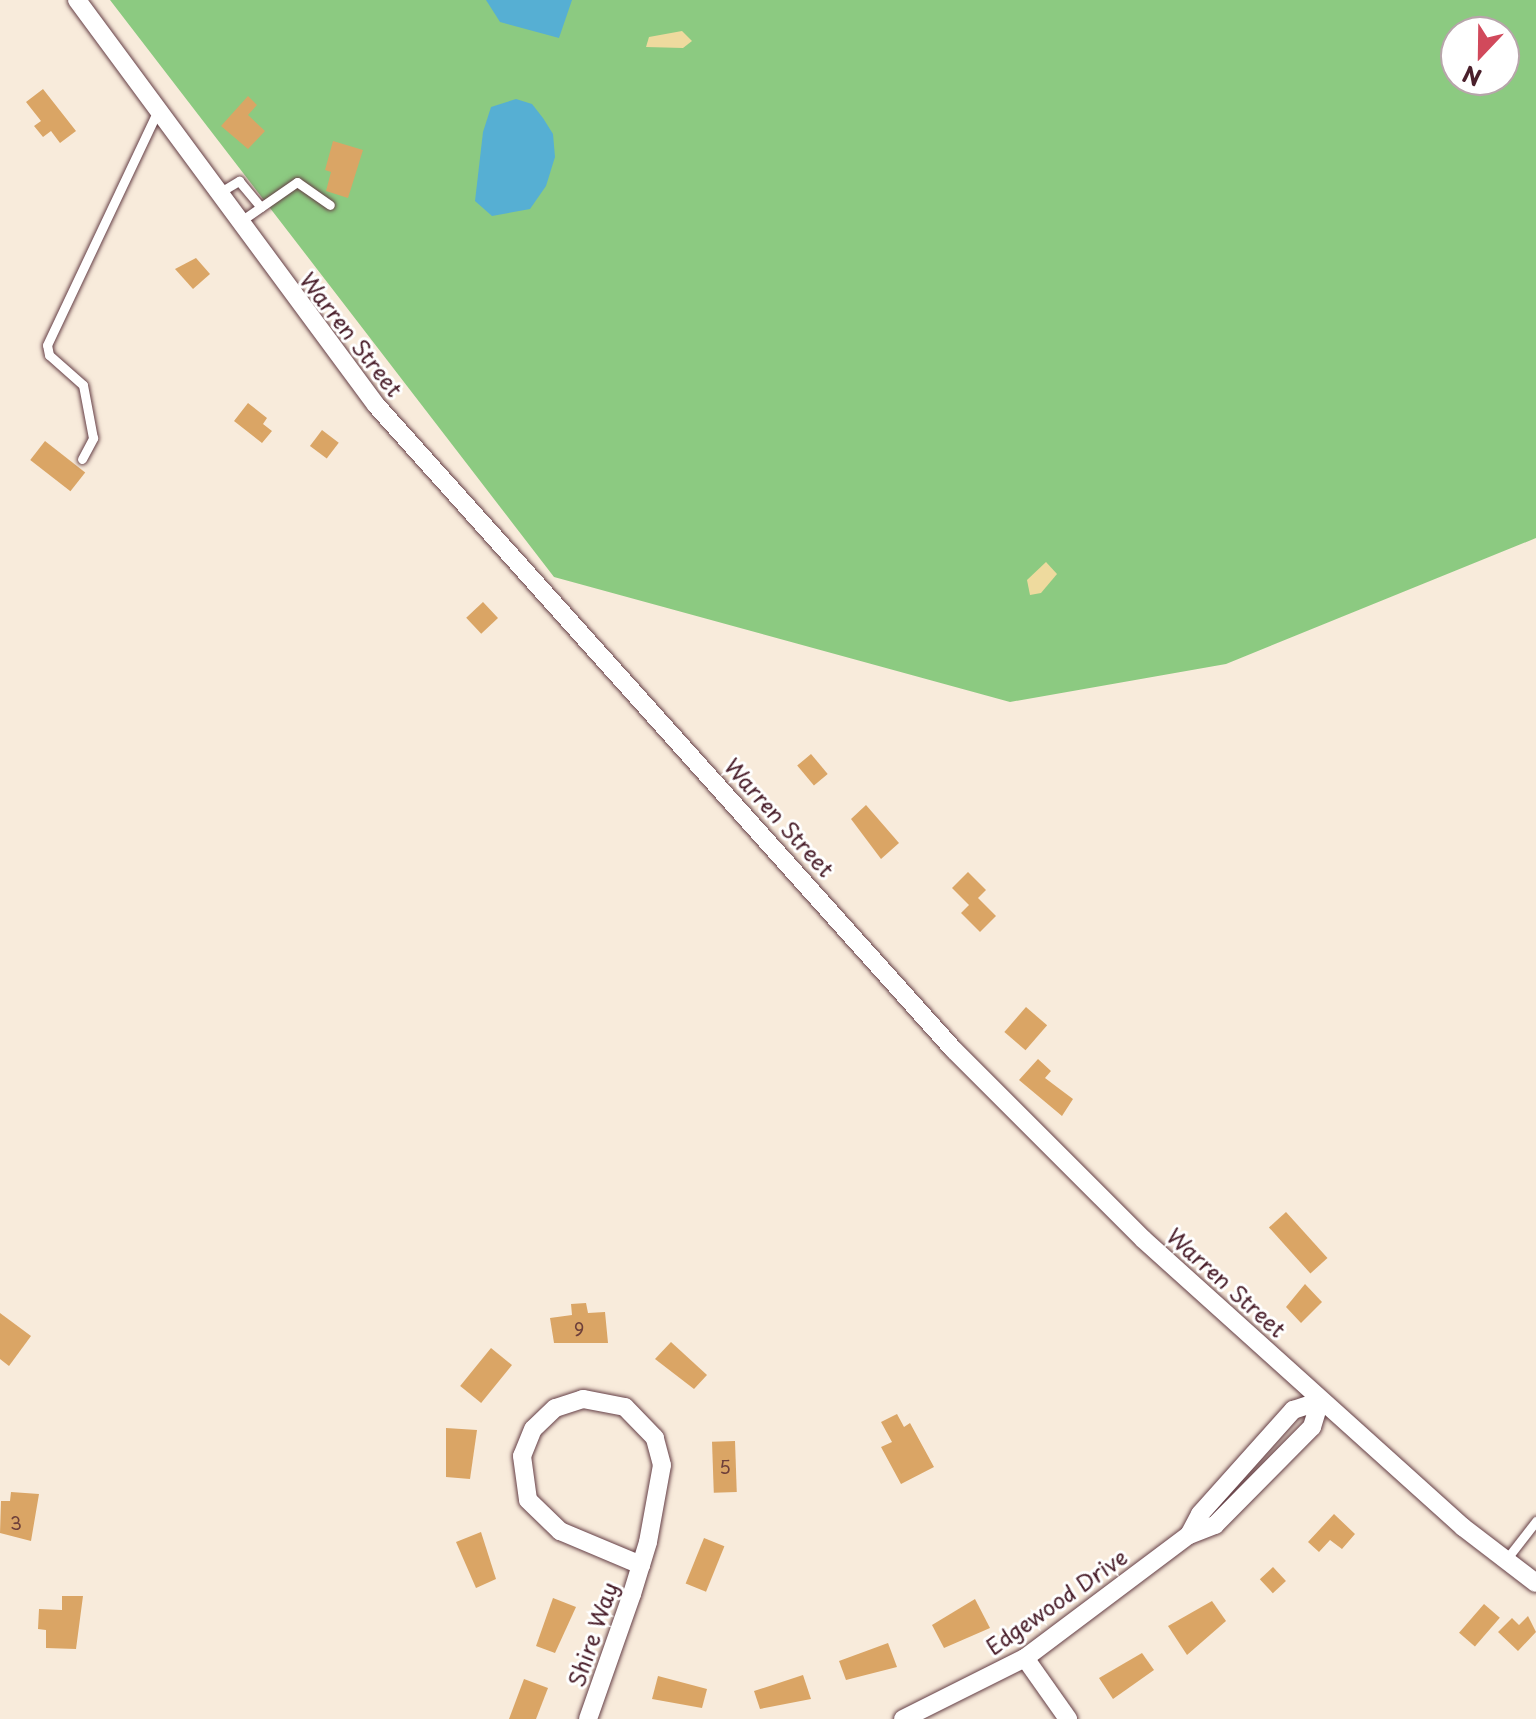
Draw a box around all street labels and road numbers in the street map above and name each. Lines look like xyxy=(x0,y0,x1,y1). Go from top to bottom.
street label: Warren Street xyxy=(295,266,409,402)
street label: Warren Street xyxy=(719,752,841,882)
street label: Warren Street xyxy=(1162,1221,1292,1343)
street label: Edgewood Drive xyxy=(980,1542,1132,1660)
street label: Shire Way xyxy=(562,1578,622,1690)

